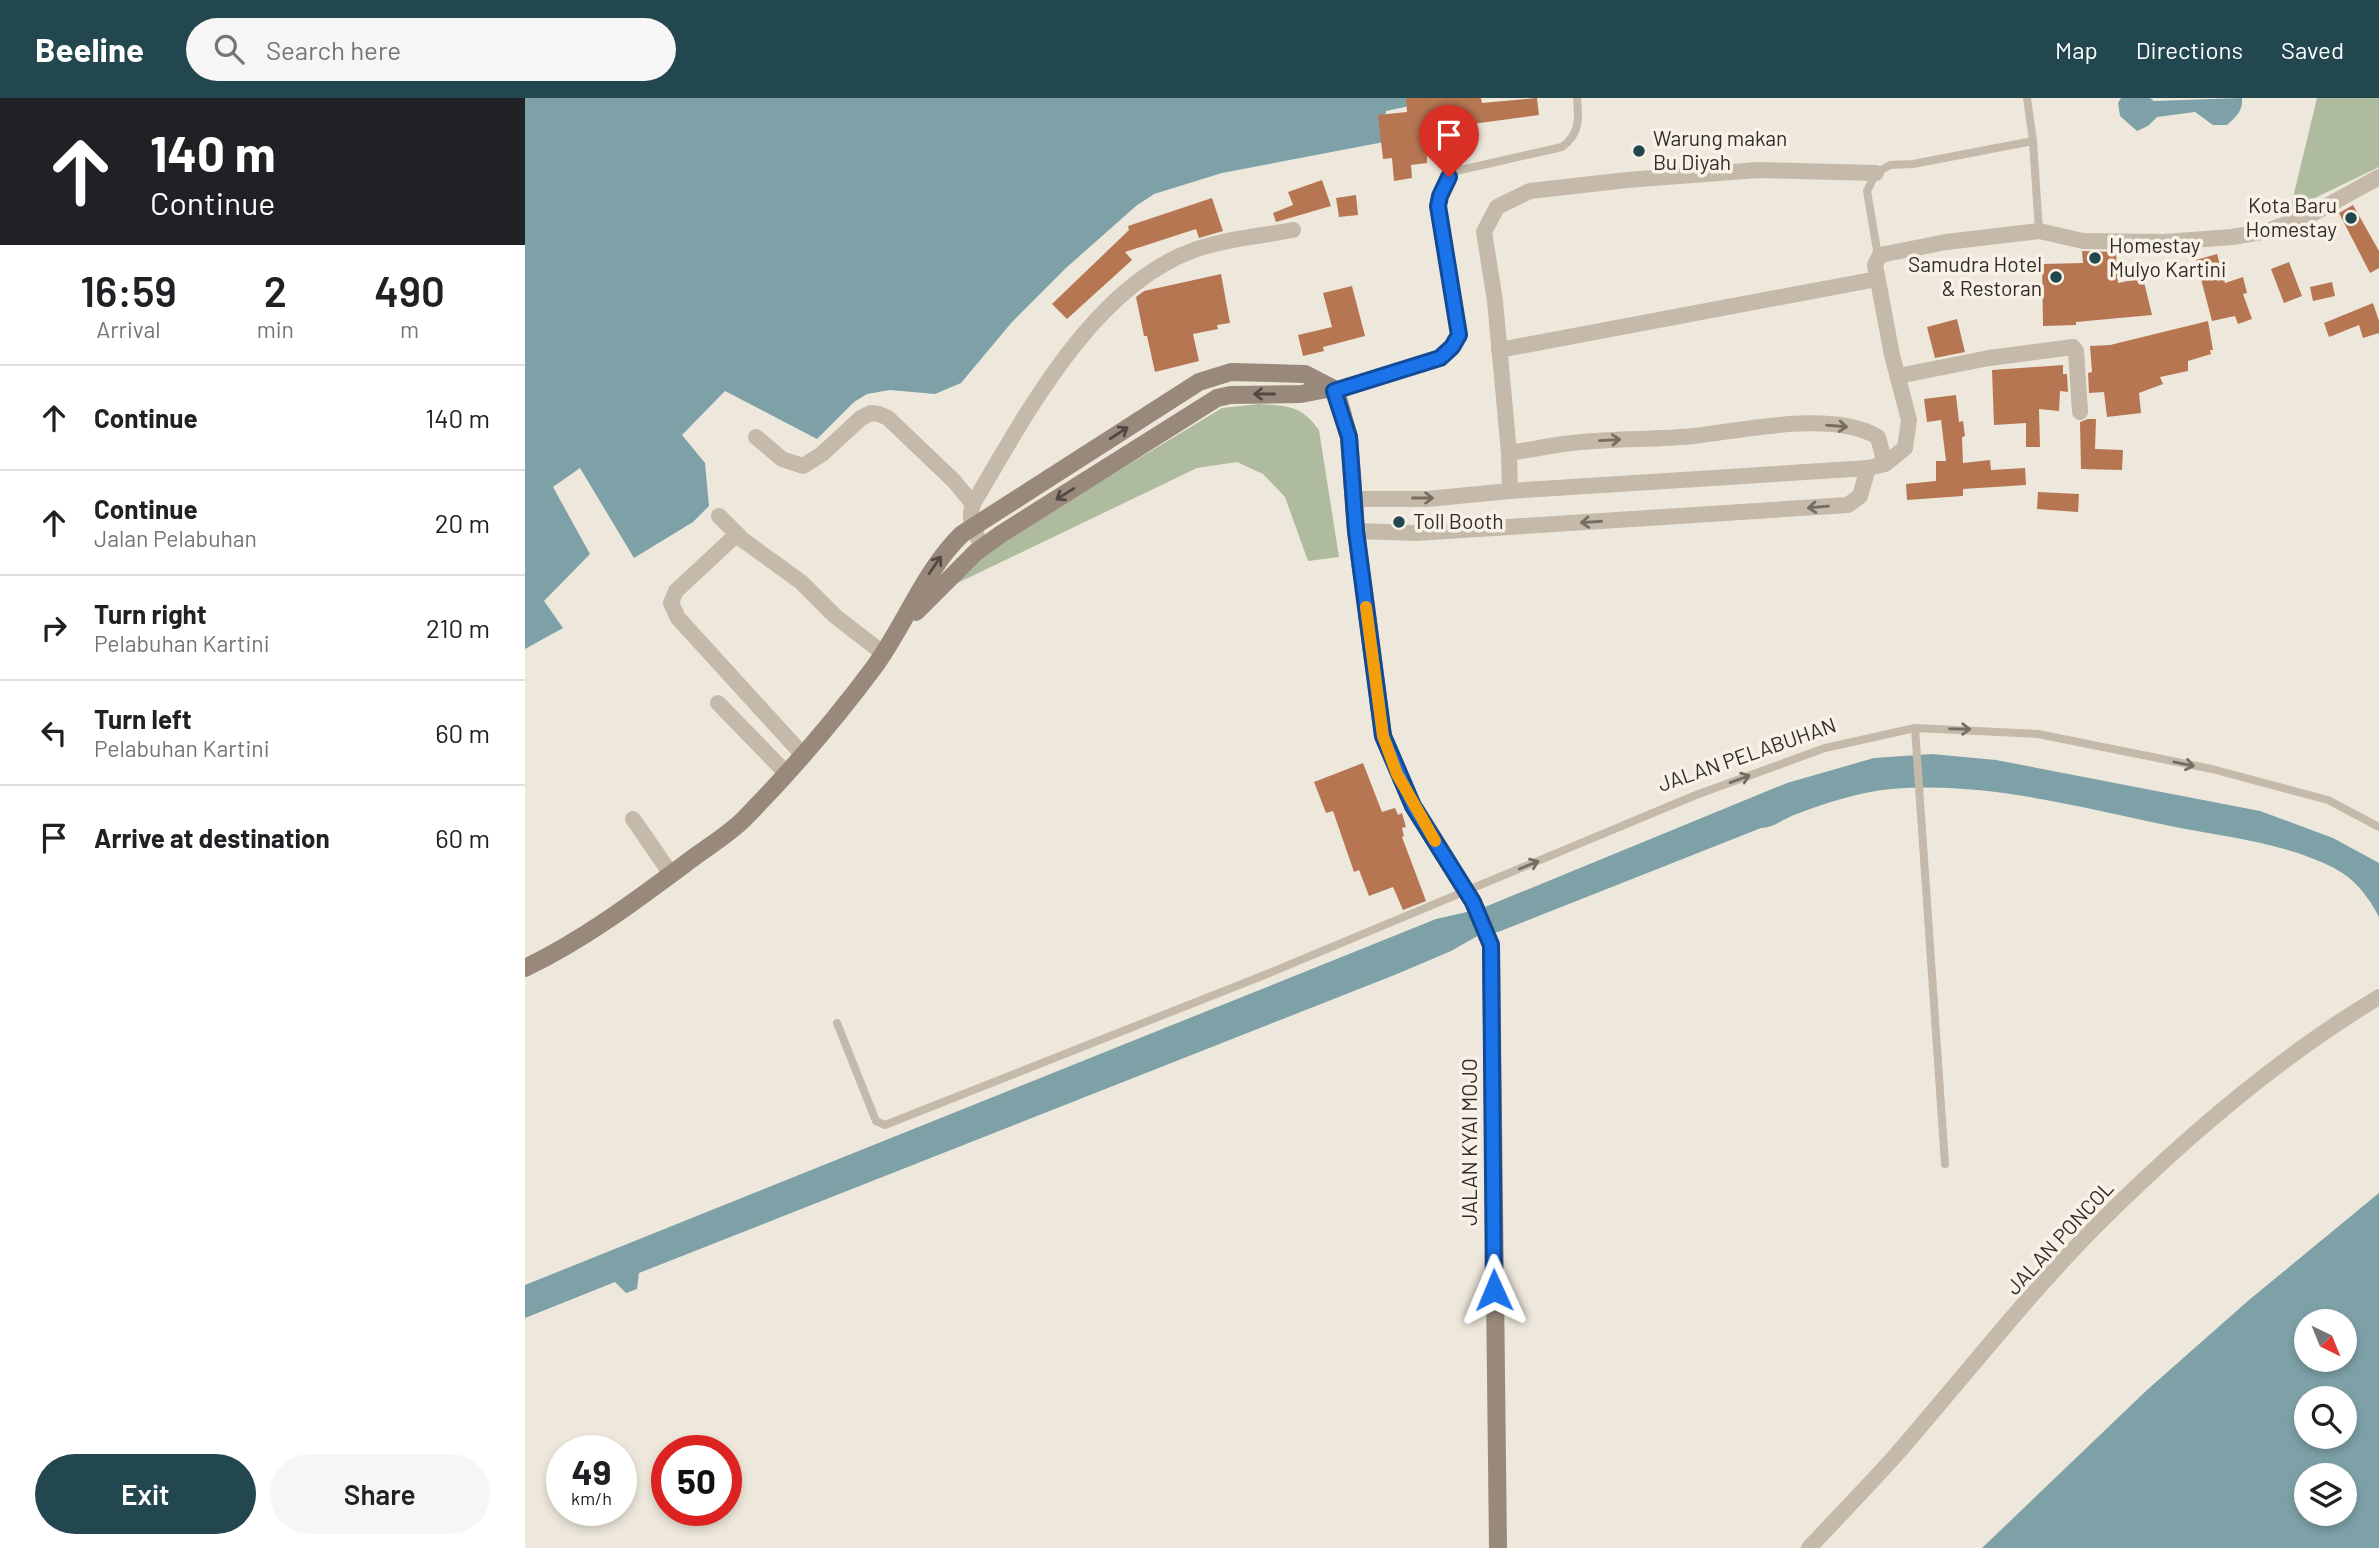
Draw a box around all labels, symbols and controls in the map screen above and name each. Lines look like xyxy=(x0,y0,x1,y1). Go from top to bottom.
search box xyxy=(186,18,676,81)
text: Beeline xyxy=(35,29,144,69)
icon: search xyxy=(210,30,248,68)
text: Search here xyxy=(266,34,401,65)
text: Map xyxy=(2055,35,2098,64)
text: Directions xyxy=(2136,35,2243,64)
text: Saved xyxy=(2281,35,2344,64)
pin xyxy=(1419,105,1479,177)
icon: arrive xyxy=(1430,116,1468,154)
text: 140 m xyxy=(150,123,276,182)
place label: Warung makan Bu Diyah xyxy=(1653,125,1787,174)
icon: ahead xyxy=(35,126,126,217)
marker: Warung makan Bu Diyah xyxy=(1631,143,1647,159)
text: Continue xyxy=(150,183,275,221)
place label: Kota Baru Homestay xyxy=(2246,192,2337,241)
marker: Kota Baru Homestay xyxy=(2343,210,2359,226)
place label: Homestay Mulyo Kartini xyxy=(2109,232,2226,281)
marker: Homestay Mulyo Kartini xyxy=(2087,250,2103,266)
place label: Samudra Hotel & Restoran xyxy=(1908,251,2042,300)
text: 16:59 xyxy=(80,265,177,315)
text: 2 xyxy=(264,265,287,315)
text: 490 xyxy=(374,265,445,315)
marker: Samudra Hotel & Restoran xyxy=(2048,269,2064,285)
text: Arrival xyxy=(96,315,161,343)
text: min xyxy=(257,315,294,343)
text: m xyxy=(400,315,419,343)
one-way arrow xyxy=(1253,387,1276,401)
icon: ahead xyxy=(35,399,73,437)
text: Continue xyxy=(94,402,198,433)
text: 140 m xyxy=(425,402,490,433)
one-way arrow xyxy=(1825,419,1848,432)
one-way arrow xyxy=(1109,426,1128,441)
one-way arrow xyxy=(1598,434,1621,447)
one-way arrow xyxy=(1055,488,1075,502)
one-way arrow xyxy=(1411,491,1434,505)
text: Continue xyxy=(94,493,198,524)
one-way arrow xyxy=(1807,501,1830,514)
icon: ahead xyxy=(35,504,73,542)
text: 20 m xyxy=(435,507,490,538)
place label: Toll Booth xyxy=(1413,508,1504,533)
marker: Toll Booth xyxy=(1391,514,1407,530)
one-way arrow xyxy=(1580,516,1603,529)
text: Jalan Pelabuhan xyxy=(94,524,257,552)
one-way arrow xyxy=(928,556,943,575)
text: Turn right xyxy=(94,598,207,629)
icon: right xyxy=(35,609,73,647)
text: 210 m xyxy=(426,612,490,643)
text: Pelabuhan Kartini xyxy=(94,629,270,657)
text: Turn left xyxy=(94,703,192,734)
street label: JALAN PELABUHAN xyxy=(1654,711,1839,796)
icon: left xyxy=(35,714,73,752)
text: 60 m xyxy=(435,717,490,748)
one-way arrow xyxy=(1948,722,1971,736)
text: Pelabuhan Kartini xyxy=(94,734,270,762)
one-way arrow xyxy=(2172,757,2195,771)
one-way arrow xyxy=(1728,772,1750,784)
icon: arrive xyxy=(35,819,73,857)
text: Arrive at destination xyxy=(94,822,330,853)
text: 60 m xyxy=(435,822,490,853)
one-way arrow xyxy=(1518,857,1540,870)
street label: JALAN KYAI MOJO xyxy=(1456,1058,1481,1226)
street label: JALAN PONCOL xyxy=(2000,1175,2118,1299)
position arrow xyxy=(1457,1253,1531,1327)
north arrow xyxy=(2294,1309,2357,1372)
map controls xyxy=(2294,1309,2357,1526)
button: search xyxy=(2294,1386,2357,1449)
speed limit sign: 50 xyxy=(651,1435,742,1526)
text: 49 xyxy=(572,1450,611,1492)
button: Exit xyxy=(35,1454,256,1534)
button: Share xyxy=(270,1454,490,1534)
button: layers xyxy=(2294,1463,2357,1526)
text: km/h xyxy=(571,1487,612,1509)

